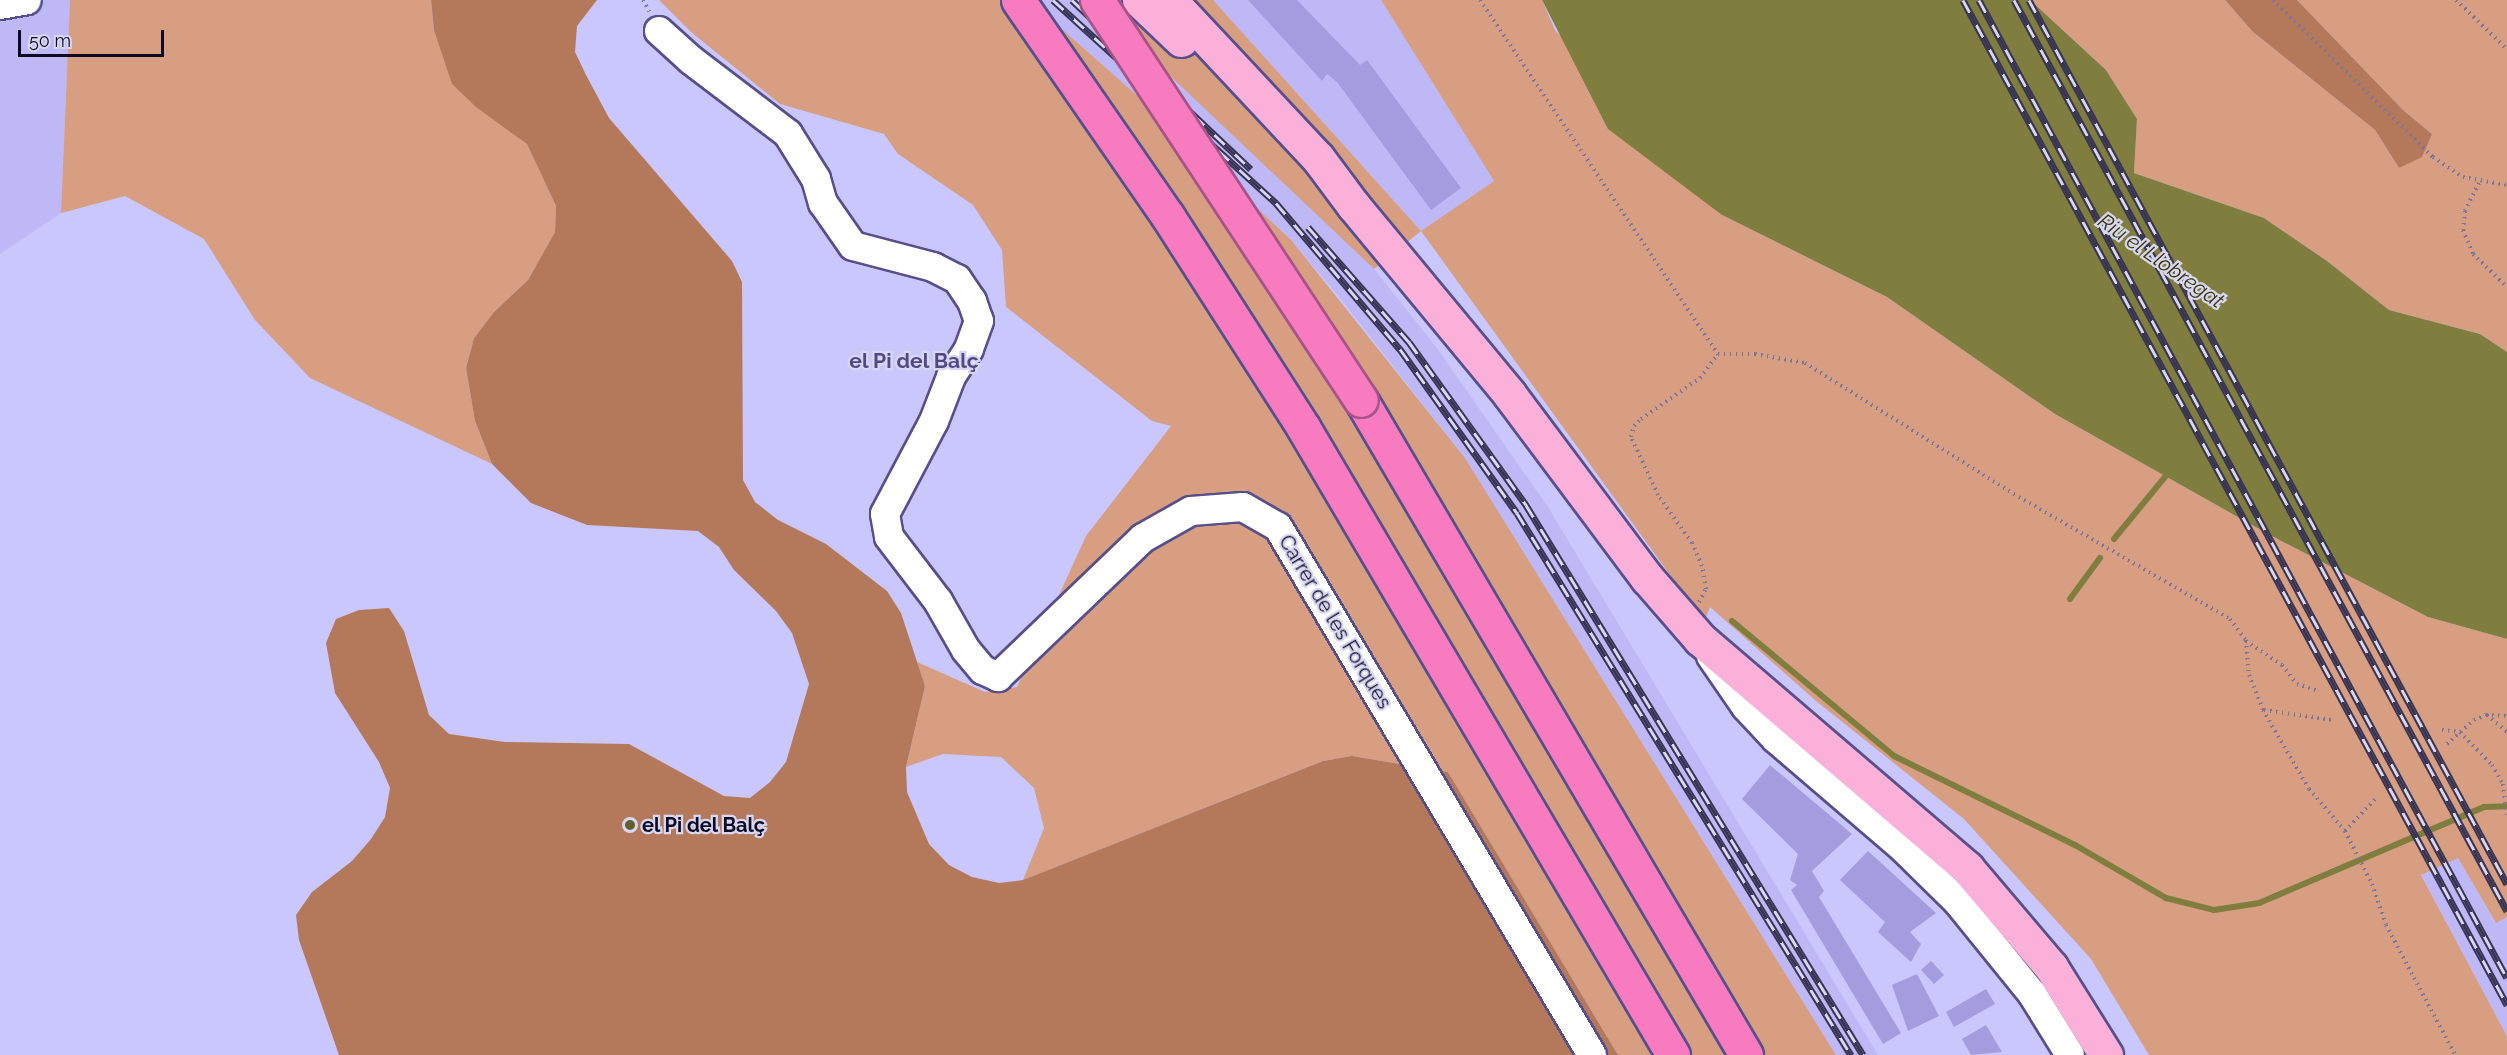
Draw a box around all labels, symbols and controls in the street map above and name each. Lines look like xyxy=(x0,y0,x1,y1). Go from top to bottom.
scale bar xyxy=(21,18,166,56)
text: 50 m xyxy=(29,30,71,51)
water label: Riu el Llobregat xyxy=(2093,208,2229,314)
district label: el Pi del Balç xyxy=(849,348,979,374)
street label: Carrer de les Forques xyxy=(1274,531,1396,713)
place label: el Pi del Balç xyxy=(642,813,766,837)
marker: el Pi del Balç xyxy=(623,818,637,832)

